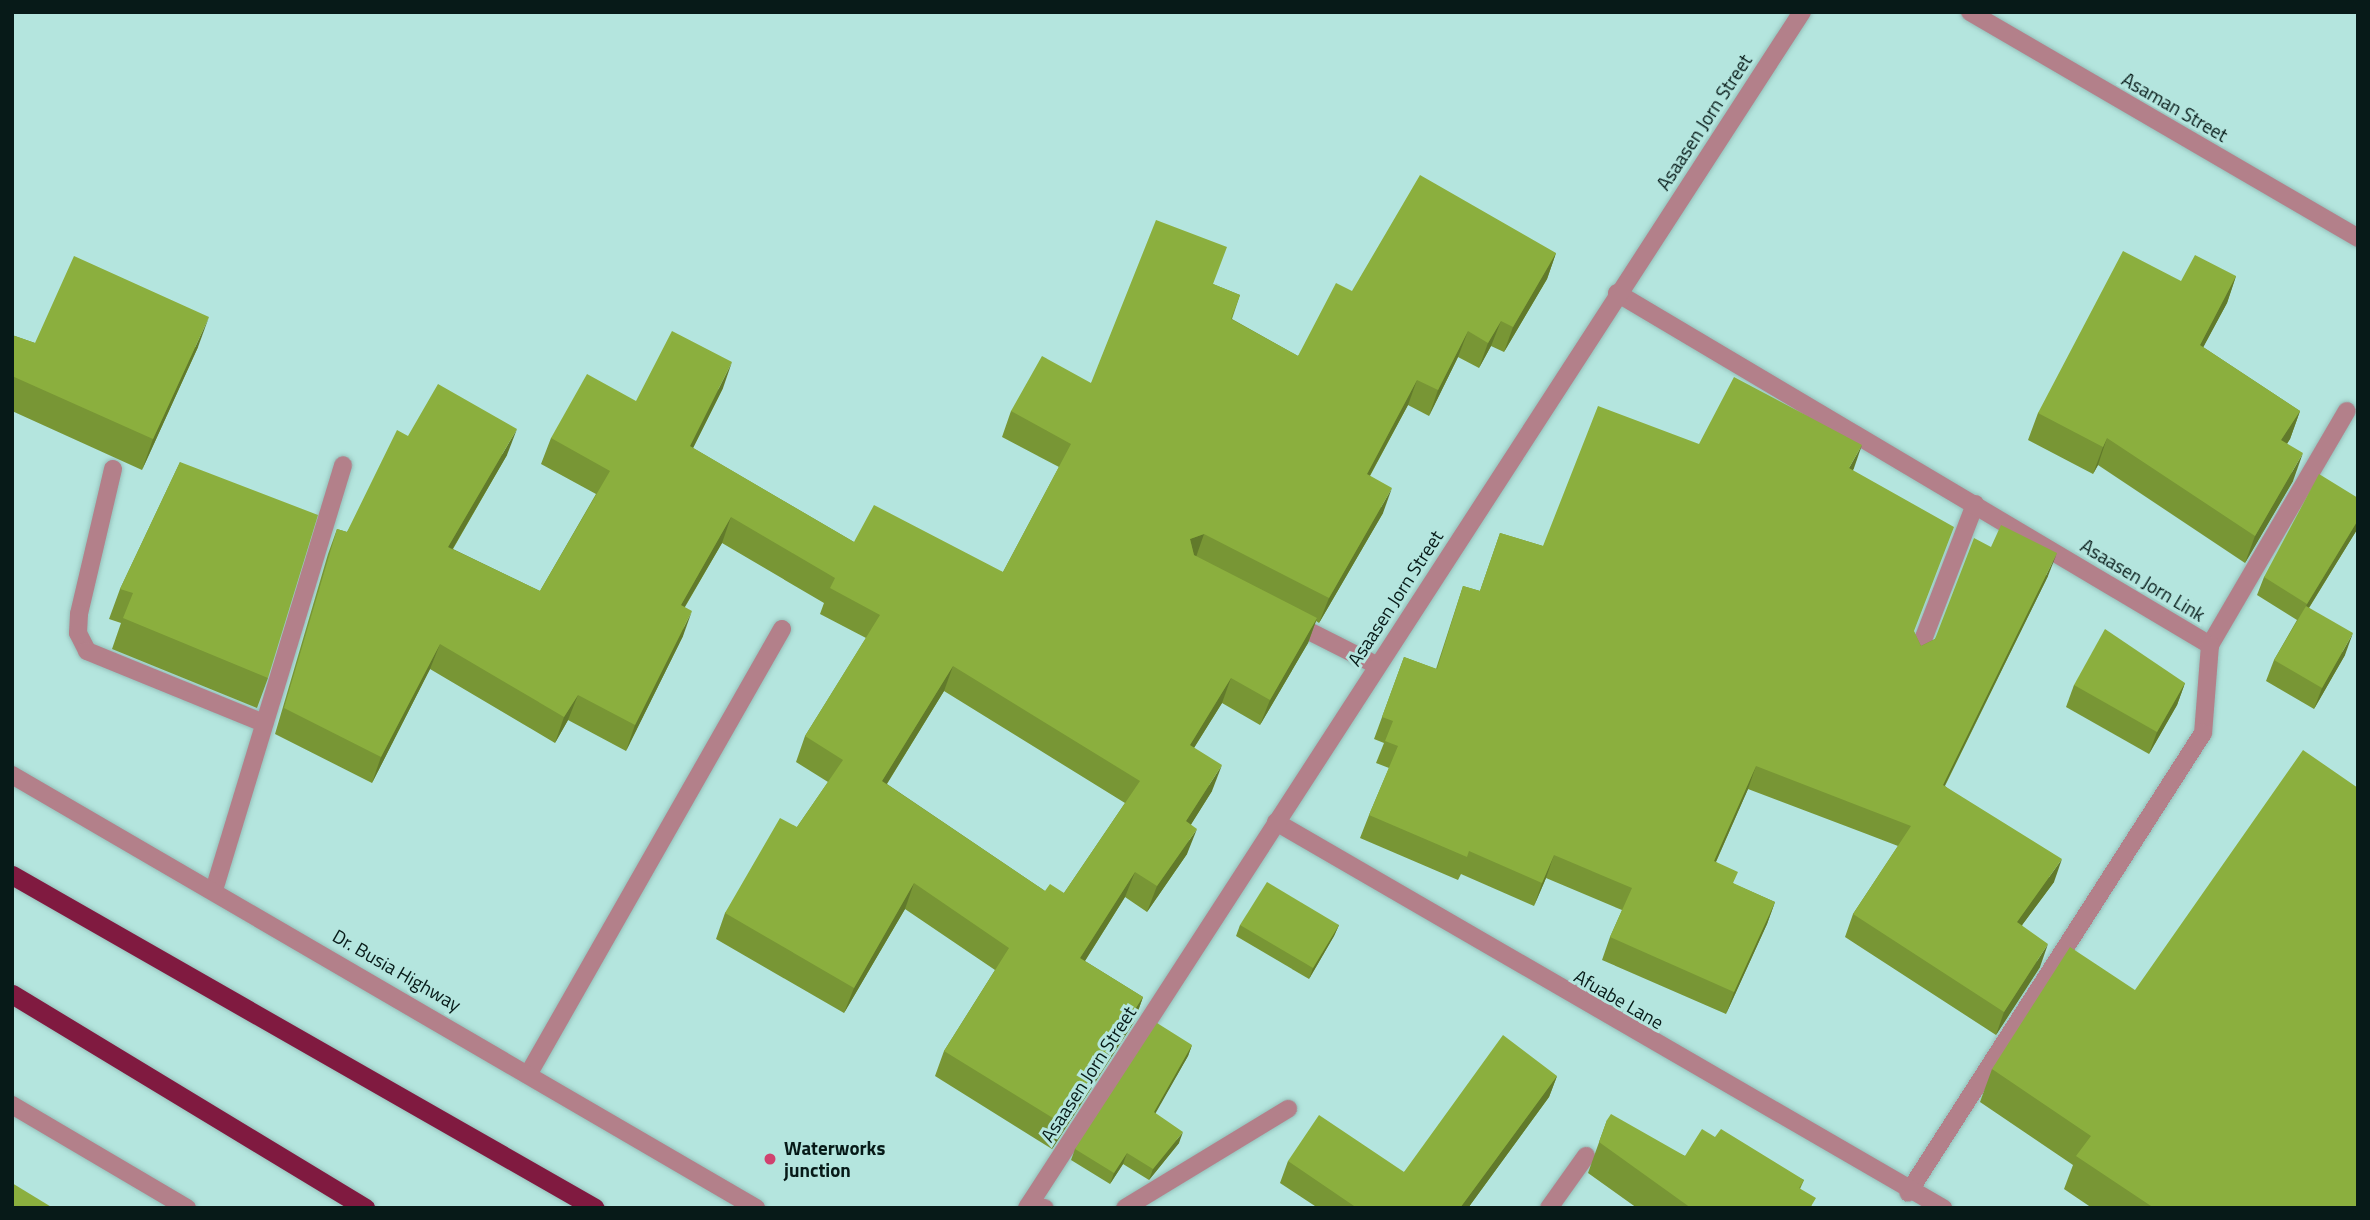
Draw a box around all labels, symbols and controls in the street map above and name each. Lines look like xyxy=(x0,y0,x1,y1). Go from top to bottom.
street label: Asaasen Jorn Street xyxy=(1652,50,1756,194)
street label: Asaman Street xyxy=(2118,68,2232,146)
street label: Asaasen Jorn Street xyxy=(1343,526,1447,670)
street label: Asaasen Jorn Link xyxy=(2077,534,2209,626)
street label: Dr. Busia Highway xyxy=(329,924,465,1016)
street label: Afuabe Lane xyxy=(1570,964,1668,1034)
street label: Asaasen Jorn Street xyxy=(1036,1002,1140,1146)
place label: Waterworks junction xyxy=(784,1137,885,1181)
marker: Waterworks junction xyxy=(762,1151,778,1167)

